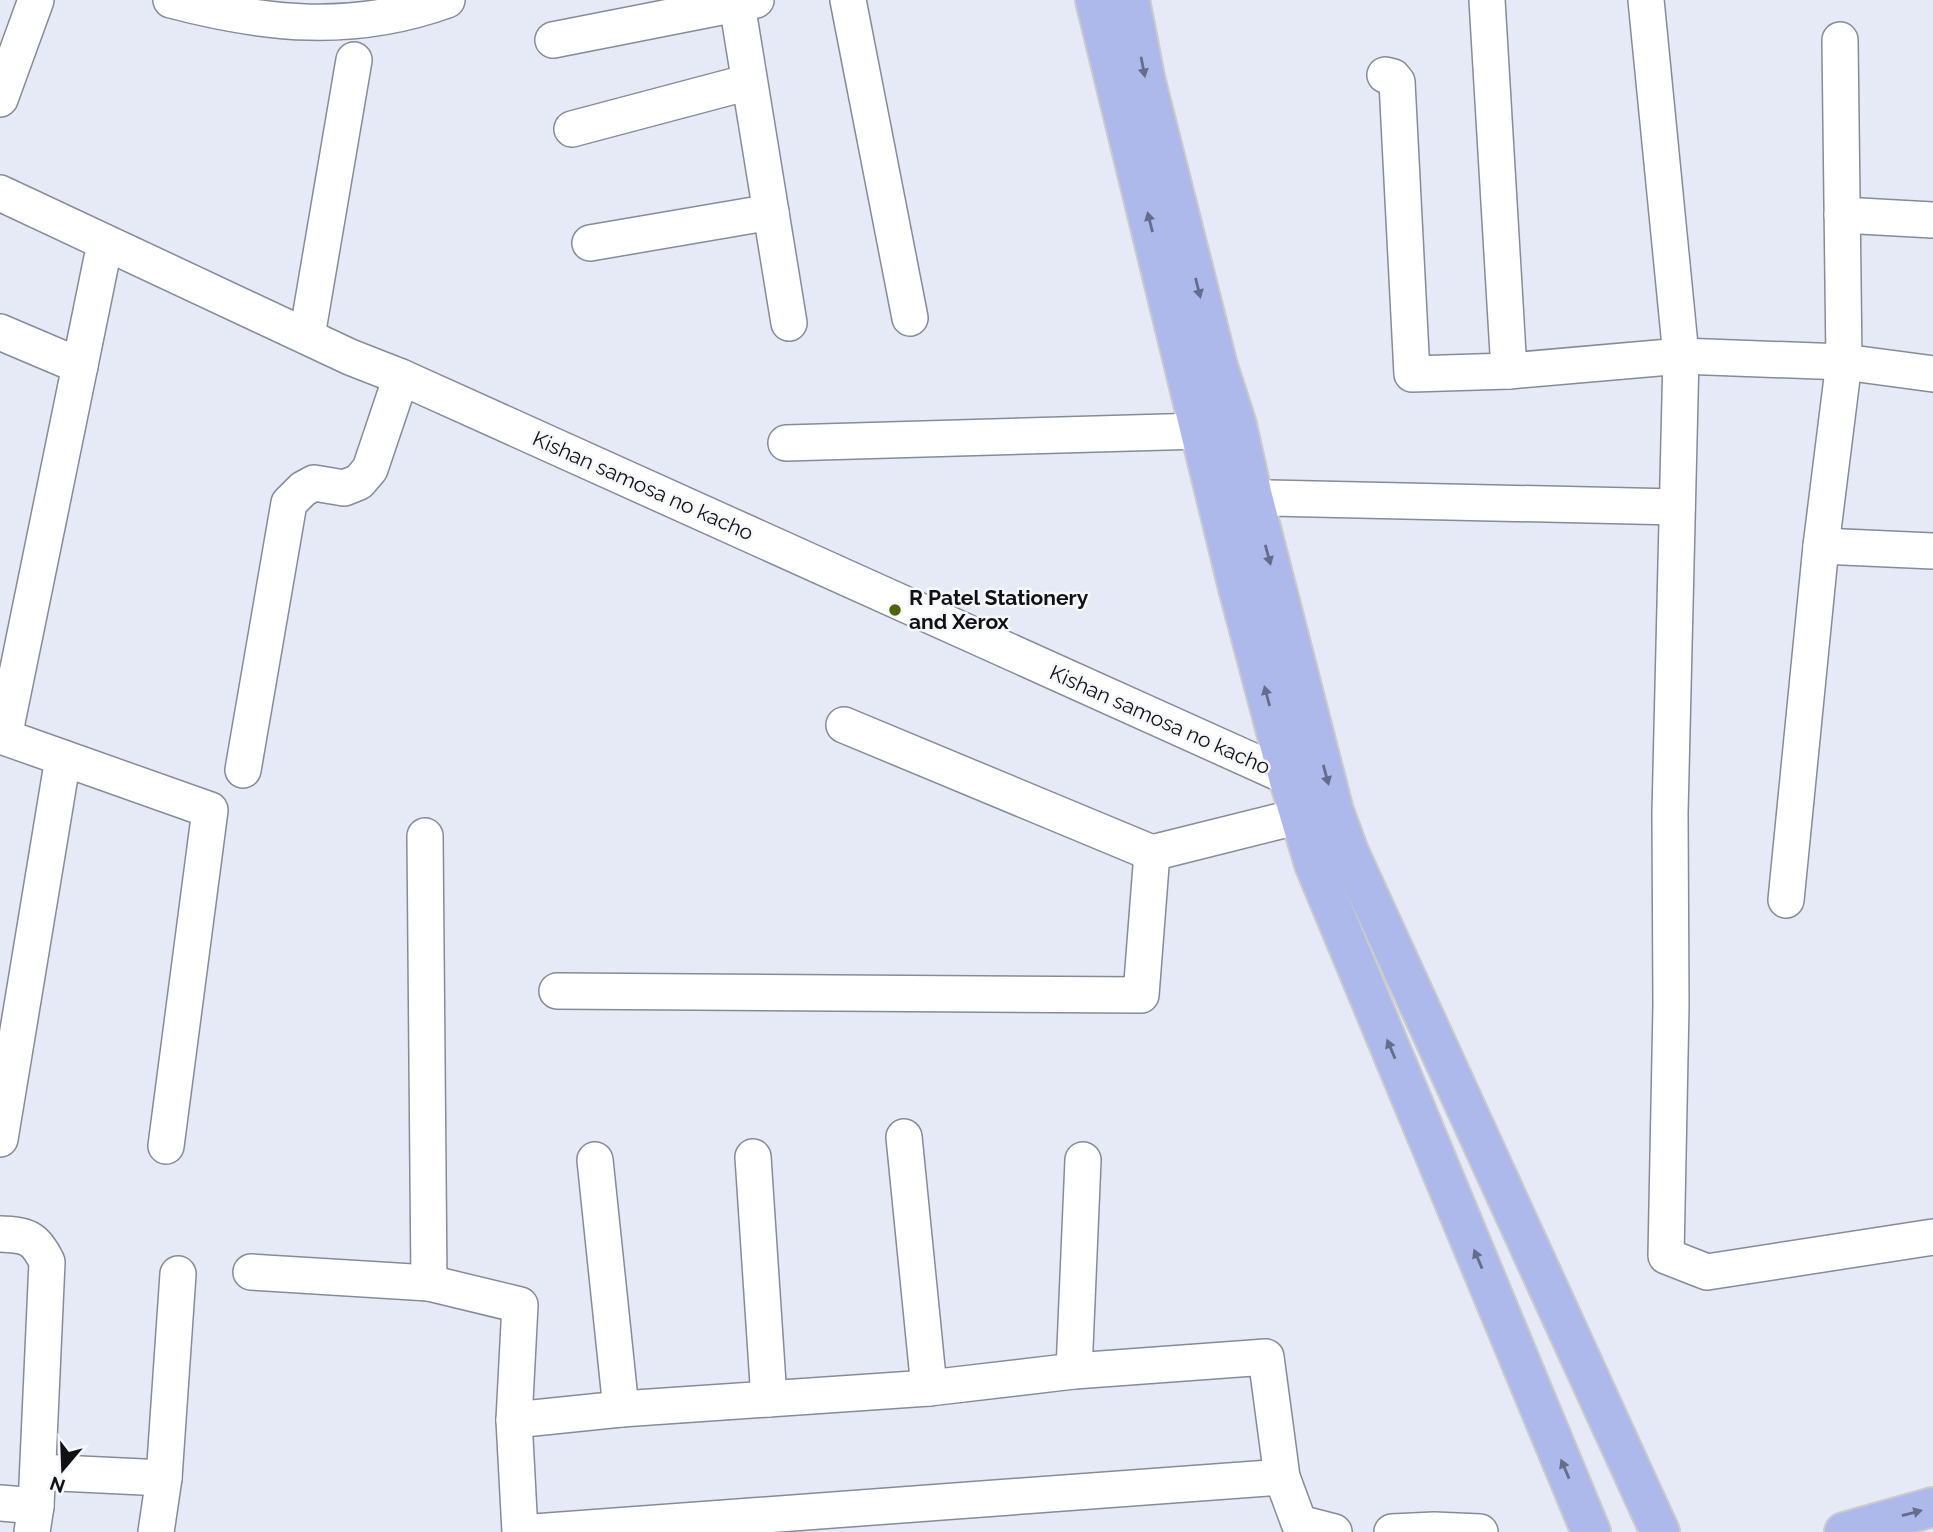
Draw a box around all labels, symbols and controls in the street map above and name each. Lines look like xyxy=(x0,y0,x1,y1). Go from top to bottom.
one-way arrow xyxy=(1138,56,1149,78)
one-way arrow xyxy=(1144,211,1155,233)
one-way arrow xyxy=(1193,277,1204,299)
street label: Kishan samosa no kacho xyxy=(529,426,757,546)
one-way arrow xyxy=(1263,544,1274,566)
place label: R Patel Stationery and Xerox xyxy=(909,585,1089,634)
marker: R Patel Stationery and Xerox xyxy=(887,602,903,618)
street label: Kishan samosa no kacho xyxy=(1046,660,1274,780)
one-way arrow xyxy=(1261,685,1271,706)
one-way arrow xyxy=(1321,764,1332,786)
one-way arrow xyxy=(1385,1038,1396,1059)
one-way arrow xyxy=(1472,1248,1483,1269)
north arrow xyxy=(28,1434,98,1504)
one-way arrow xyxy=(1559,1459,1571,1479)
text: N xyxy=(47,1472,68,1498)
one-way arrow xyxy=(1901,1507,1923,1518)

